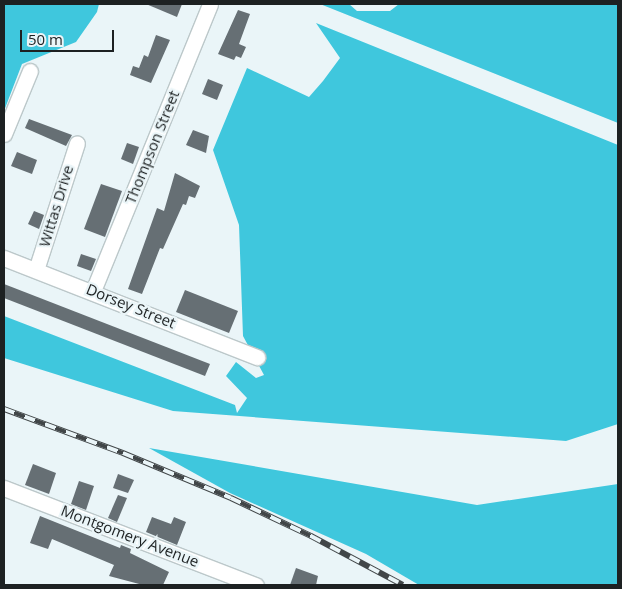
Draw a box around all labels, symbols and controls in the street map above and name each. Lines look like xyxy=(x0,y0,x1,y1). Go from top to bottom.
scale bar xyxy=(22,20,116,52)
text: 50 m xyxy=(28,29,63,49)
street label: Thompson Street xyxy=(121,88,183,206)
street label: Wittas Drive xyxy=(35,163,77,249)
street label: Dorsey Street xyxy=(84,280,178,332)
street label: Montgomery Avenue xyxy=(58,501,202,571)

